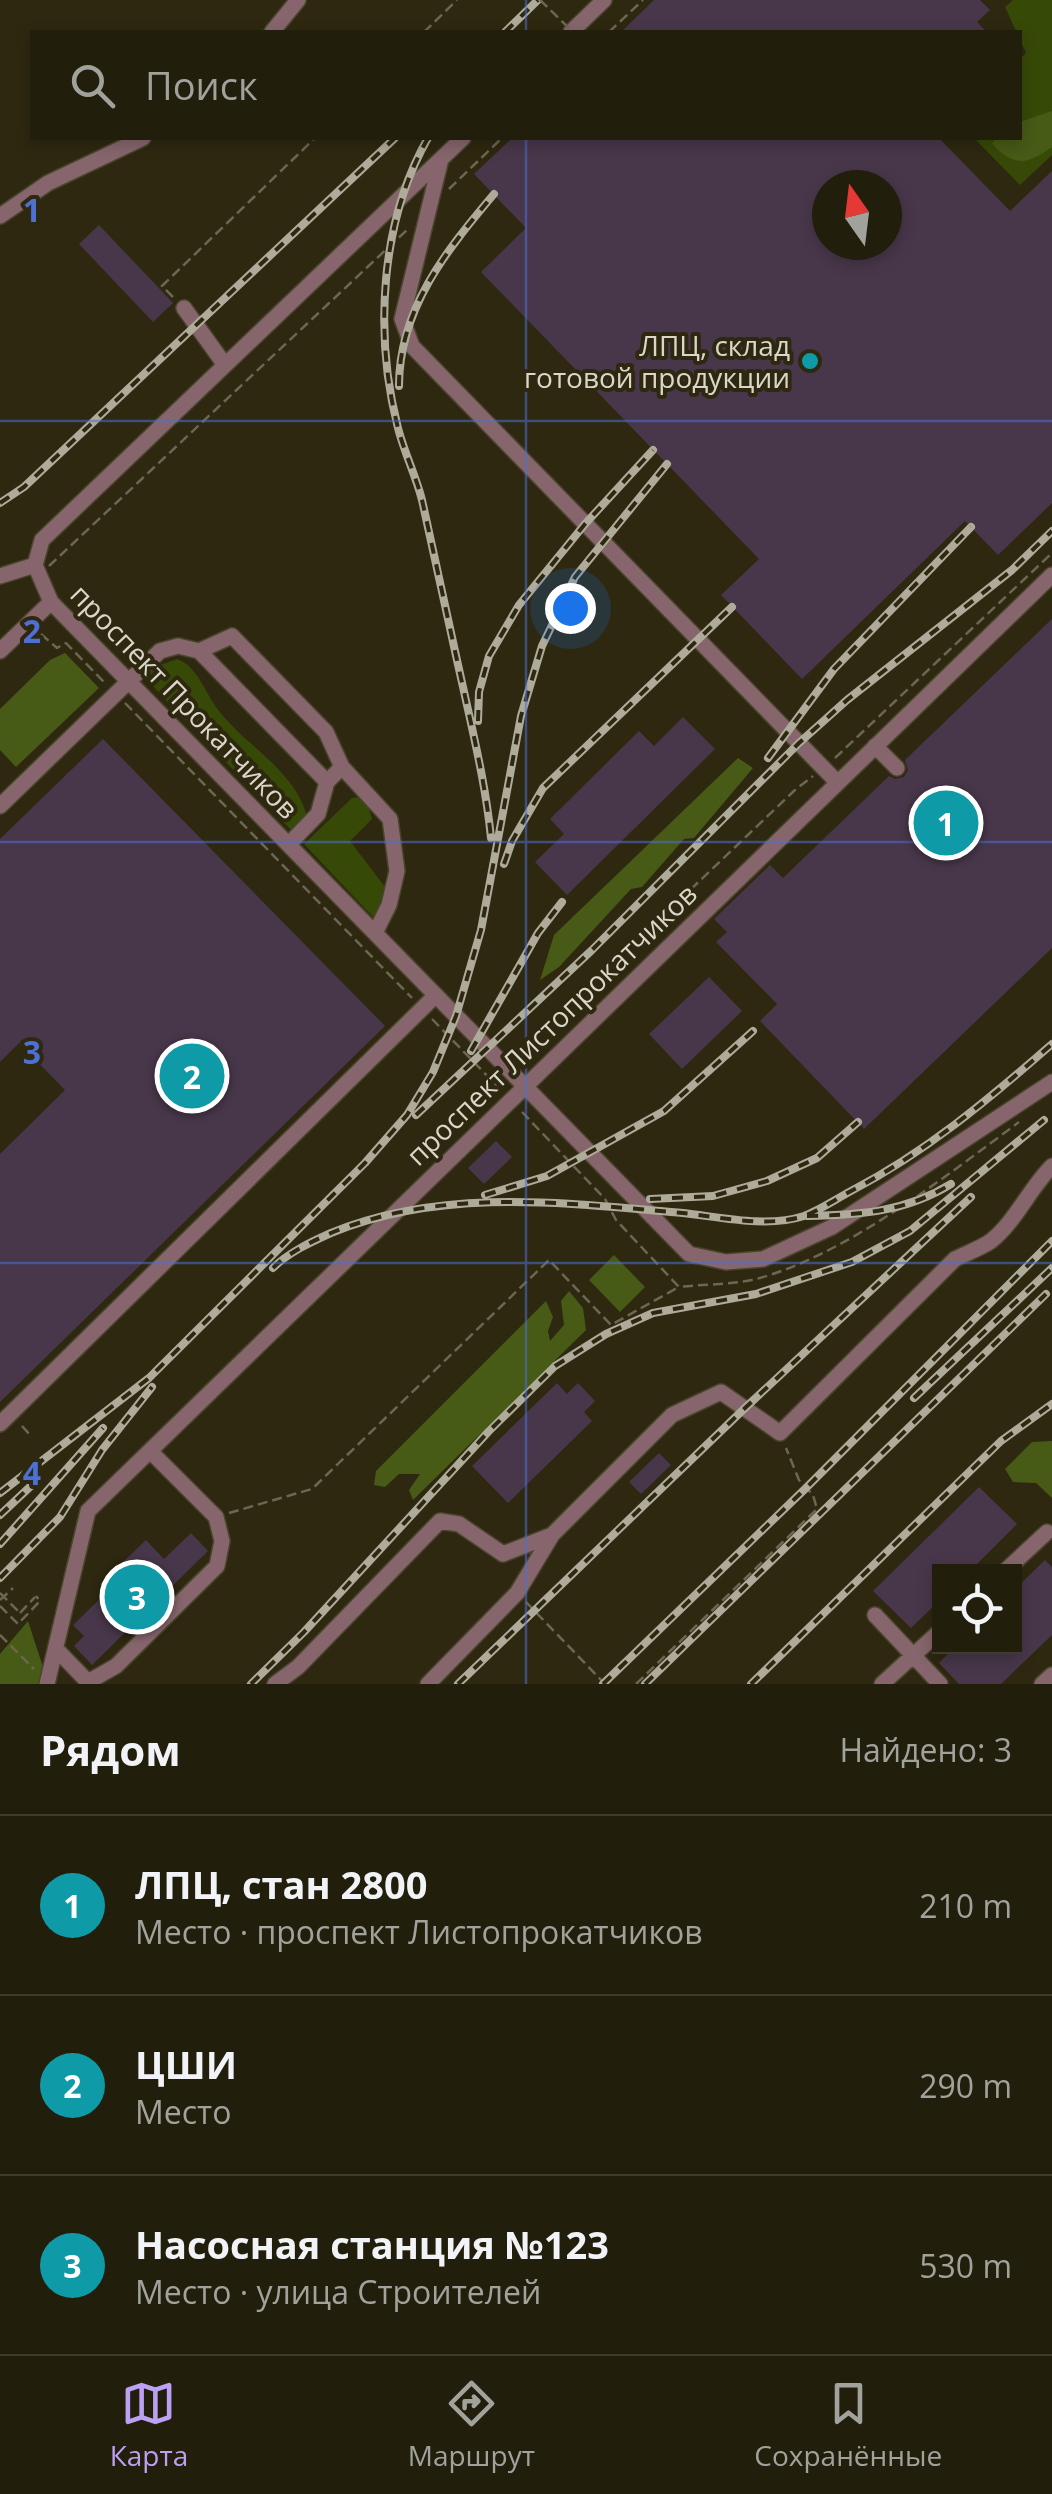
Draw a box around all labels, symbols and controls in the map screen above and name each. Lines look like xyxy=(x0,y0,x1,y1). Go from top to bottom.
search box xyxy=(30,30,1022,140)
icon: search xyxy=(65,58,120,113)
text: Поиск xyxy=(145,59,258,111)
north arrow xyxy=(812,170,902,260)
text: 1 xyxy=(23,188,41,231)
place label: ЛПЦ, склад готовой продукции xyxy=(524,326,790,396)
marker: ЛПЦ, склад готовой продукции xyxy=(799,350,821,372)
street label: проспект Прокатчиков xyxy=(63,575,307,827)
your location xyxy=(545,583,596,634)
text: 2 xyxy=(23,609,41,652)
pin: 1 xyxy=(914,786,978,860)
street label: проспект Листопрокатчиков xyxy=(397,875,705,1173)
text: 3 xyxy=(23,1030,41,1073)
pin: 2 xyxy=(160,1038,224,1114)
text: 4 xyxy=(23,1451,41,1494)
pin: 3 xyxy=(104,1560,170,1634)
map controls xyxy=(932,1564,1022,1654)
button: locate xyxy=(932,1564,1022,1654)
text: Рядом xyxy=(40,1721,181,1778)
text: Найдено: 3 xyxy=(839,1728,1012,1771)
text: ЛПЦ, стан 2800 xyxy=(135,1858,427,1910)
text: 1 xyxy=(63,1884,82,1927)
text: 210 m xyxy=(919,1884,1012,1927)
text: Место · проспект Листопрокатчиков xyxy=(135,1910,703,1953)
text: ЦШИ xyxy=(135,2038,237,2090)
text: 2 xyxy=(63,2064,82,2107)
text: 290 m xyxy=(919,2064,1012,2107)
text: Место xyxy=(135,2090,231,2133)
text: Насосная станция №123 xyxy=(135,2218,609,2270)
text: 3 xyxy=(63,2244,82,2287)
text: 530 m xyxy=(919,2244,1012,2287)
text: Место · улица Строителей xyxy=(135,2270,541,2313)
tab: Карта xyxy=(110,2376,188,2474)
tab: Маршрут xyxy=(408,2376,535,2474)
tab: Сохранённые xyxy=(754,2376,942,2474)

